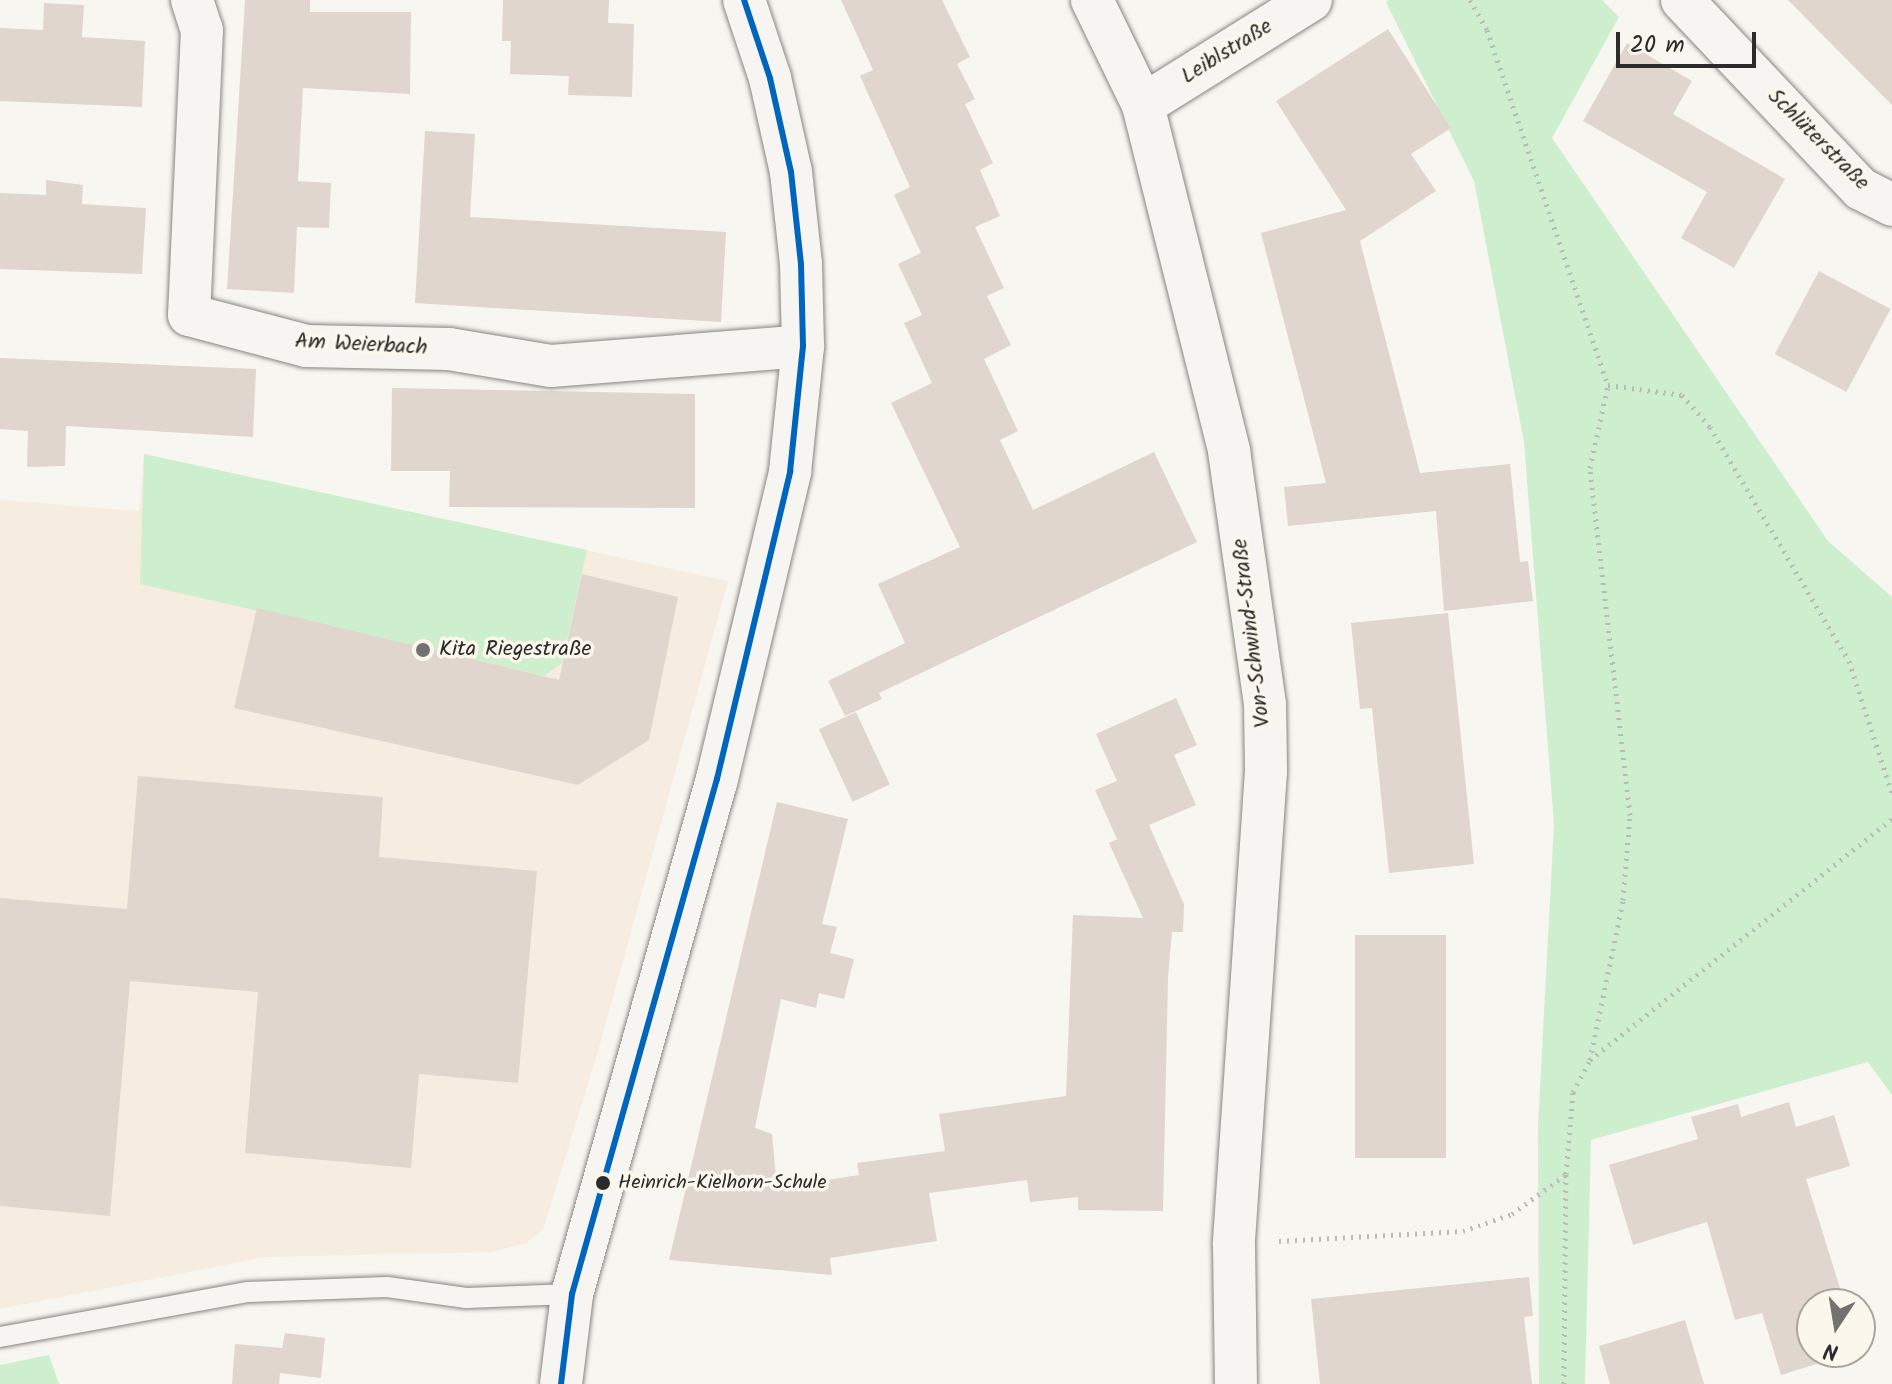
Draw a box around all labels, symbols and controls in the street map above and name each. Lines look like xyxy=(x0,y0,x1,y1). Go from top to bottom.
street label: Leiblstraße xyxy=(1177,14,1277,90)
scale bar xyxy=(1620,16,1760,66)
text: 20 m xyxy=(1630,26,1685,65)
street label: Schlüterstraße xyxy=(1762,84,1874,196)
street label: Am Weierbach xyxy=(294,328,428,362)
street label: Von-Schwind-Straße xyxy=(1227,537,1277,729)
place label: Kita Riegestraße xyxy=(439,637,591,663)
marker: Kita Riegestraße xyxy=(414,641,432,659)
place label: Heinrich-Kielhorn-Schule xyxy=(618,1171,826,1195)
marker: Heinrich-Kielhorn-Schule xyxy=(595,1175,611,1191)
north arrow xyxy=(1796,1288,1876,1368)
text: N xyxy=(1821,1331,1842,1369)

